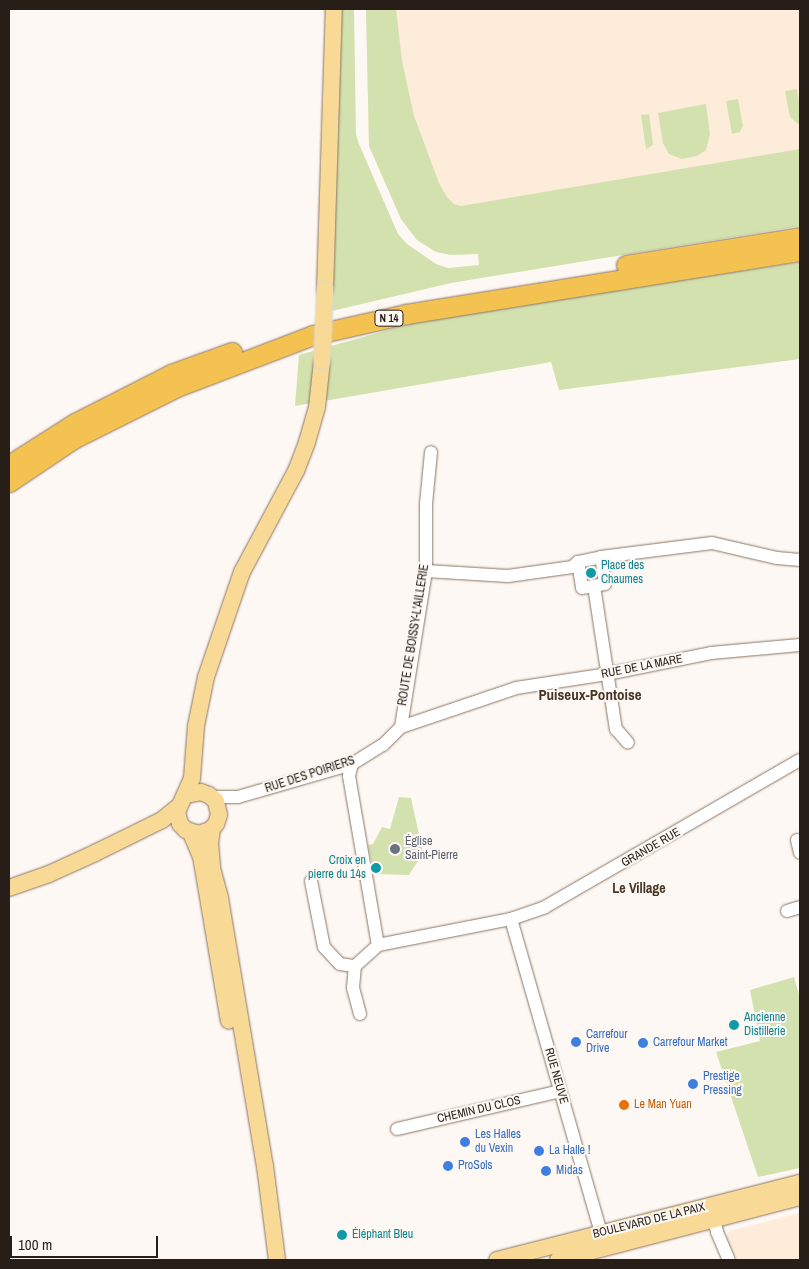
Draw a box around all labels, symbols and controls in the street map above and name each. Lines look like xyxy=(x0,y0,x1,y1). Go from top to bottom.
road number: N 14 xyxy=(374,310,404,326)
place label: Place des Chaumes xyxy=(601,559,644,587)
street label: ROUTE DE BOISSY-L'AILLERIE xyxy=(396,563,432,707)
marker: Place des Chaumes xyxy=(585,567,597,579)
street label: RUE DE LA MARE xyxy=(600,652,684,682)
district label: Puiseux-Pontoise xyxy=(538,686,642,704)
street label: RUE DES POIRIERS xyxy=(263,754,357,796)
street label: GRANDE RUE xyxy=(619,825,683,871)
place label: Église Saint-Pierre xyxy=(405,835,458,863)
marker: Église Saint-Pierre xyxy=(389,843,401,855)
place label: Croix en pierre du 14s xyxy=(308,854,366,882)
marker: Croix en pierre du 14s xyxy=(370,862,382,874)
district label: Le Village xyxy=(612,880,666,896)
place label: Ancienne Distillerie xyxy=(744,1011,786,1039)
marker: Ancienne Distillerie xyxy=(728,1019,740,1031)
place label: Carrefour Drive xyxy=(586,1028,628,1056)
marker: Carrefour Drive xyxy=(570,1036,582,1048)
place label: Carrefour Market xyxy=(653,1036,727,1050)
marker: Carrefour Market xyxy=(637,1037,649,1049)
street label: RUE NEUVE xyxy=(541,1046,571,1106)
place label: Prestige Pressing xyxy=(703,1070,742,1098)
marker: Prestige Pressing xyxy=(687,1078,699,1090)
street label: CHEMIN DU CLOS xyxy=(436,1093,522,1127)
place label: Le Man Yuan xyxy=(634,1098,692,1112)
marker: Le Man Yuan xyxy=(618,1099,630,1111)
place label: Les Halles du Vexin xyxy=(475,1128,521,1156)
marker: Les Halles du Vexin xyxy=(459,1136,471,1148)
place label: La Halle ! xyxy=(549,1144,591,1158)
marker: La Halle ! xyxy=(533,1145,545,1157)
place label: ProSols xyxy=(458,1159,492,1173)
marker: ProSols xyxy=(442,1160,454,1172)
place label: Midas xyxy=(556,1164,583,1178)
marker: Midas xyxy=(540,1165,552,1177)
street label: BOULEVARD DE LA PAIX xyxy=(591,1200,707,1242)
scale bar xyxy=(12,1226,160,1258)
place label: Éléphant Bleu xyxy=(352,1228,413,1242)
marker: Éléphant Bleu xyxy=(336,1229,348,1241)
text: 100 m xyxy=(18,1234,52,1255)

